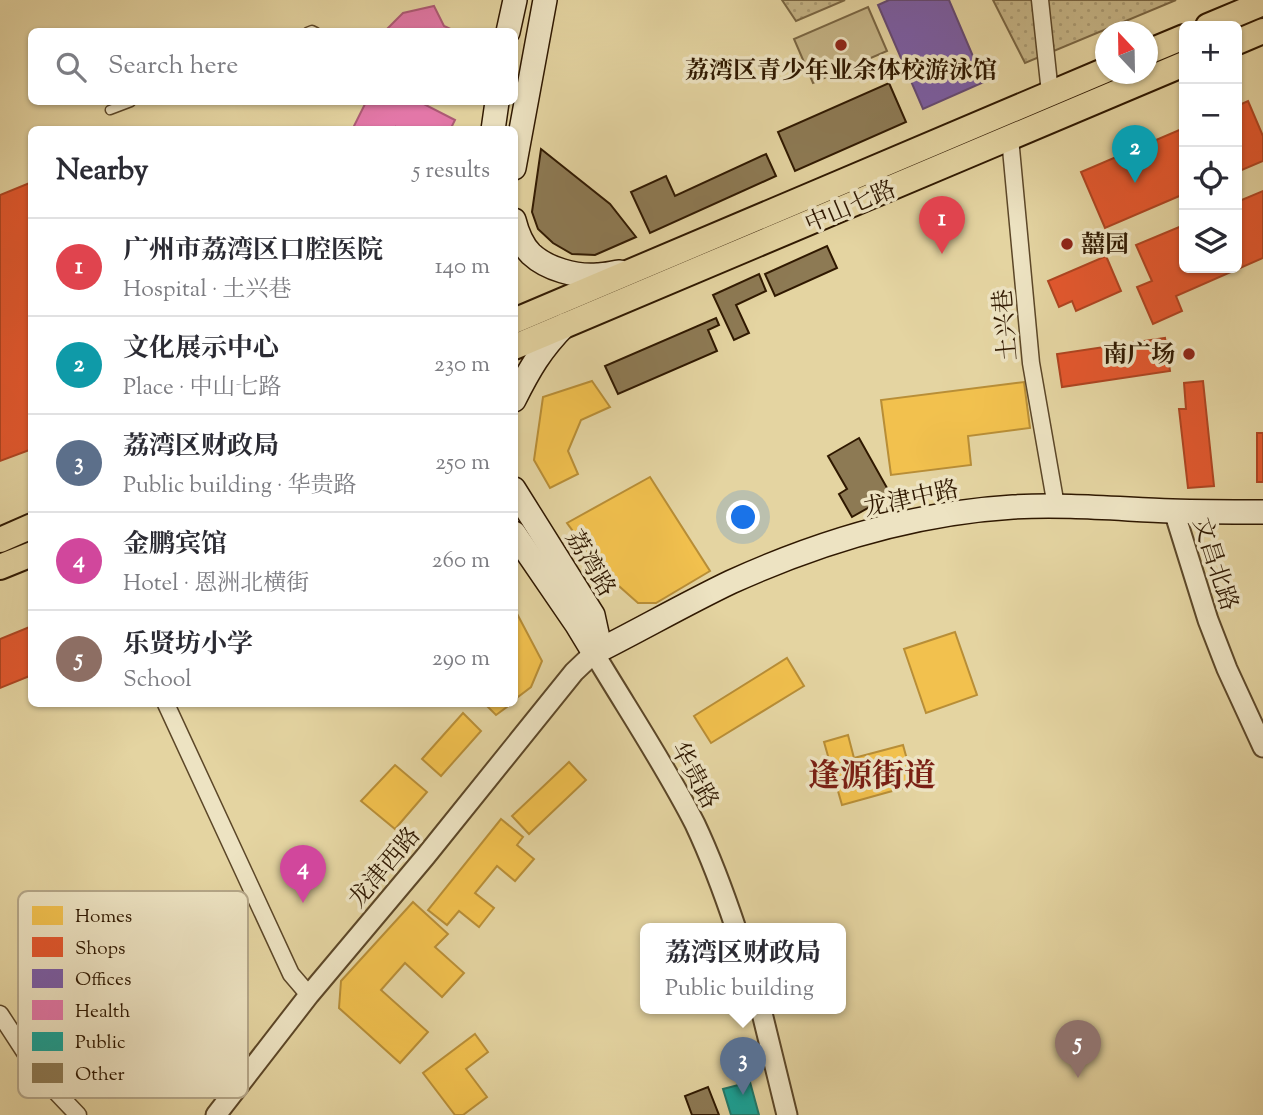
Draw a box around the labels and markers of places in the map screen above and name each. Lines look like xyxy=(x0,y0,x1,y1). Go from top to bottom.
marker: 荔湾区青少年业余体校游泳馆 xyxy=(833,37,849,53)
place label: 荔湾区青少年业余体校游泳馆 xyxy=(685,55,997,89)
pin: 2 xyxy=(1112,125,1158,183)
pin: 1 xyxy=(919,196,965,254)
place label: 囍园 xyxy=(1081,229,1129,263)
marker: 囍园 xyxy=(1059,236,1075,252)
place label: 南广场 xyxy=(1103,339,1175,373)
marker: 南广场 xyxy=(1181,346,1197,362)
pin: 4 xyxy=(280,845,326,903)
pin: 5 xyxy=(1055,1020,1101,1078)
pin: 3 xyxy=(720,1037,766,1095)

